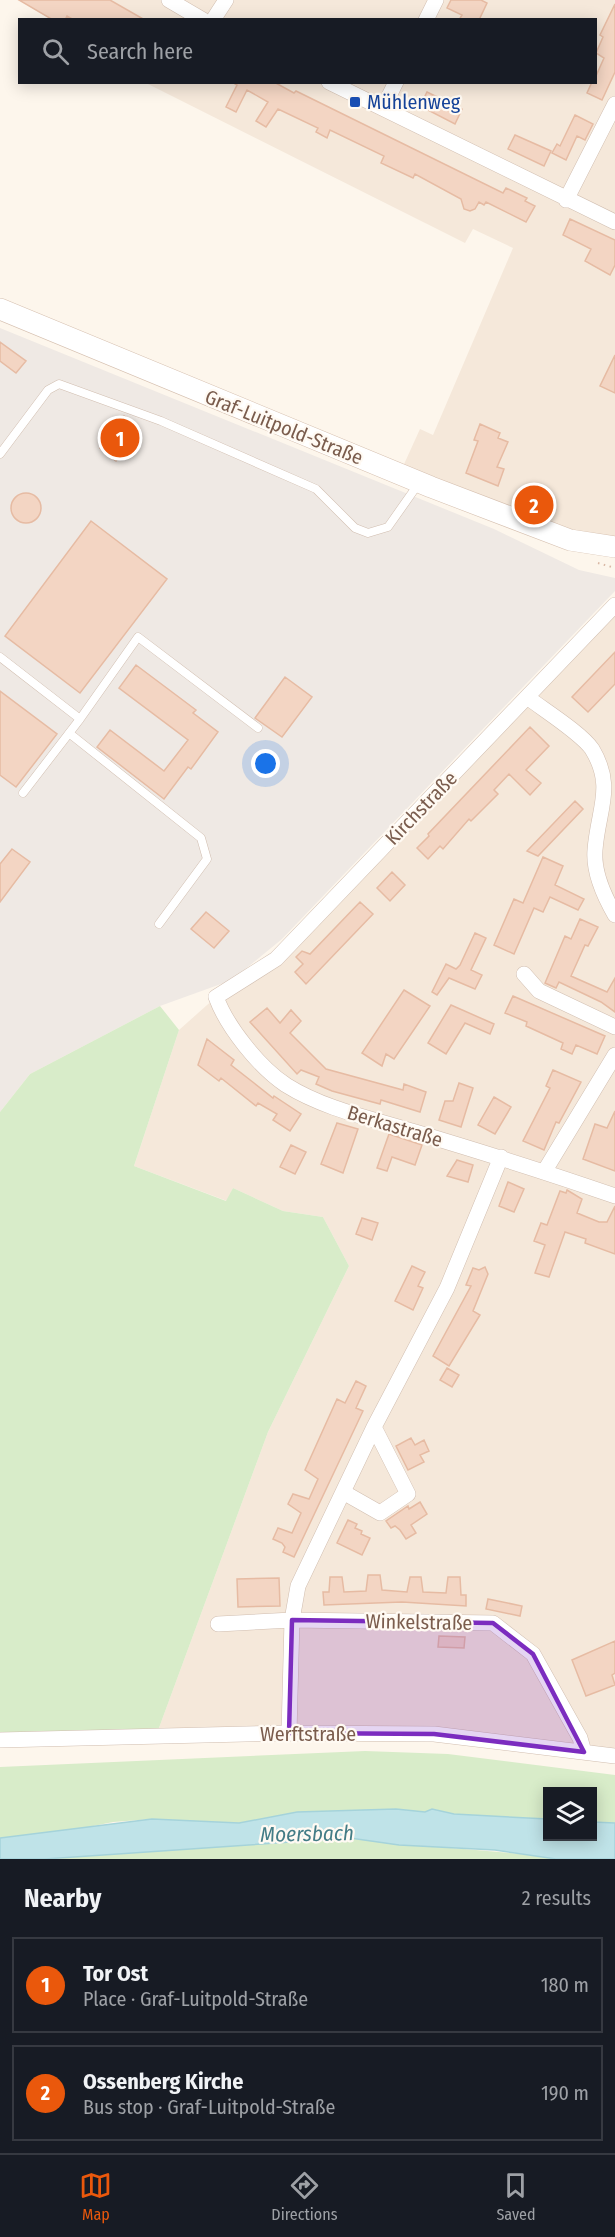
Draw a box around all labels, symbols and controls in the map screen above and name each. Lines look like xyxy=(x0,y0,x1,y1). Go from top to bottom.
search box xyxy=(18,18,597,84)
icon: search xyxy=(39,35,72,68)
text: Search here xyxy=(87,38,193,65)
place label: Mühlenweg xyxy=(367,90,461,114)
marker: Mühlenweg xyxy=(348,95,362,109)
street label: Graf-Luitpold-Straße xyxy=(202,384,366,470)
pin: 1 xyxy=(100,416,140,460)
pin: 2 xyxy=(514,482,554,528)
your location xyxy=(251,749,280,778)
street label: Kirchstraße xyxy=(380,766,462,850)
street label: Berkastraße xyxy=(344,1100,446,1152)
street label: Winkelstraße xyxy=(365,1609,473,1635)
street label: Werftstraße xyxy=(260,1722,356,1746)
map controls xyxy=(543,1787,597,1841)
button: layers xyxy=(543,1787,597,1841)
water label: Moersbach xyxy=(260,1820,354,1848)
text: Nearby xyxy=(24,1883,101,1914)
text: 2 results xyxy=(522,1886,591,1910)
text: Tor Ost xyxy=(83,1960,148,1987)
text: 1 xyxy=(41,1973,50,1997)
text: 180 m xyxy=(541,1973,589,1997)
text: Place · Graf-Luitpold-Straße xyxy=(83,1987,308,2011)
text: Ossenberg Kirche xyxy=(83,2068,243,2095)
text: 2 xyxy=(41,2081,50,2105)
text: 190 m xyxy=(541,2081,589,2105)
text: Bus stop · Graf-Luitpold-Straße xyxy=(83,2095,335,2119)
tab: Map xyxy=(79,2169,112,2224)
tab: Directions xyxy=(271,2169,338,2224)
tab: Saved xyxy=(496,2169,536,2224)

